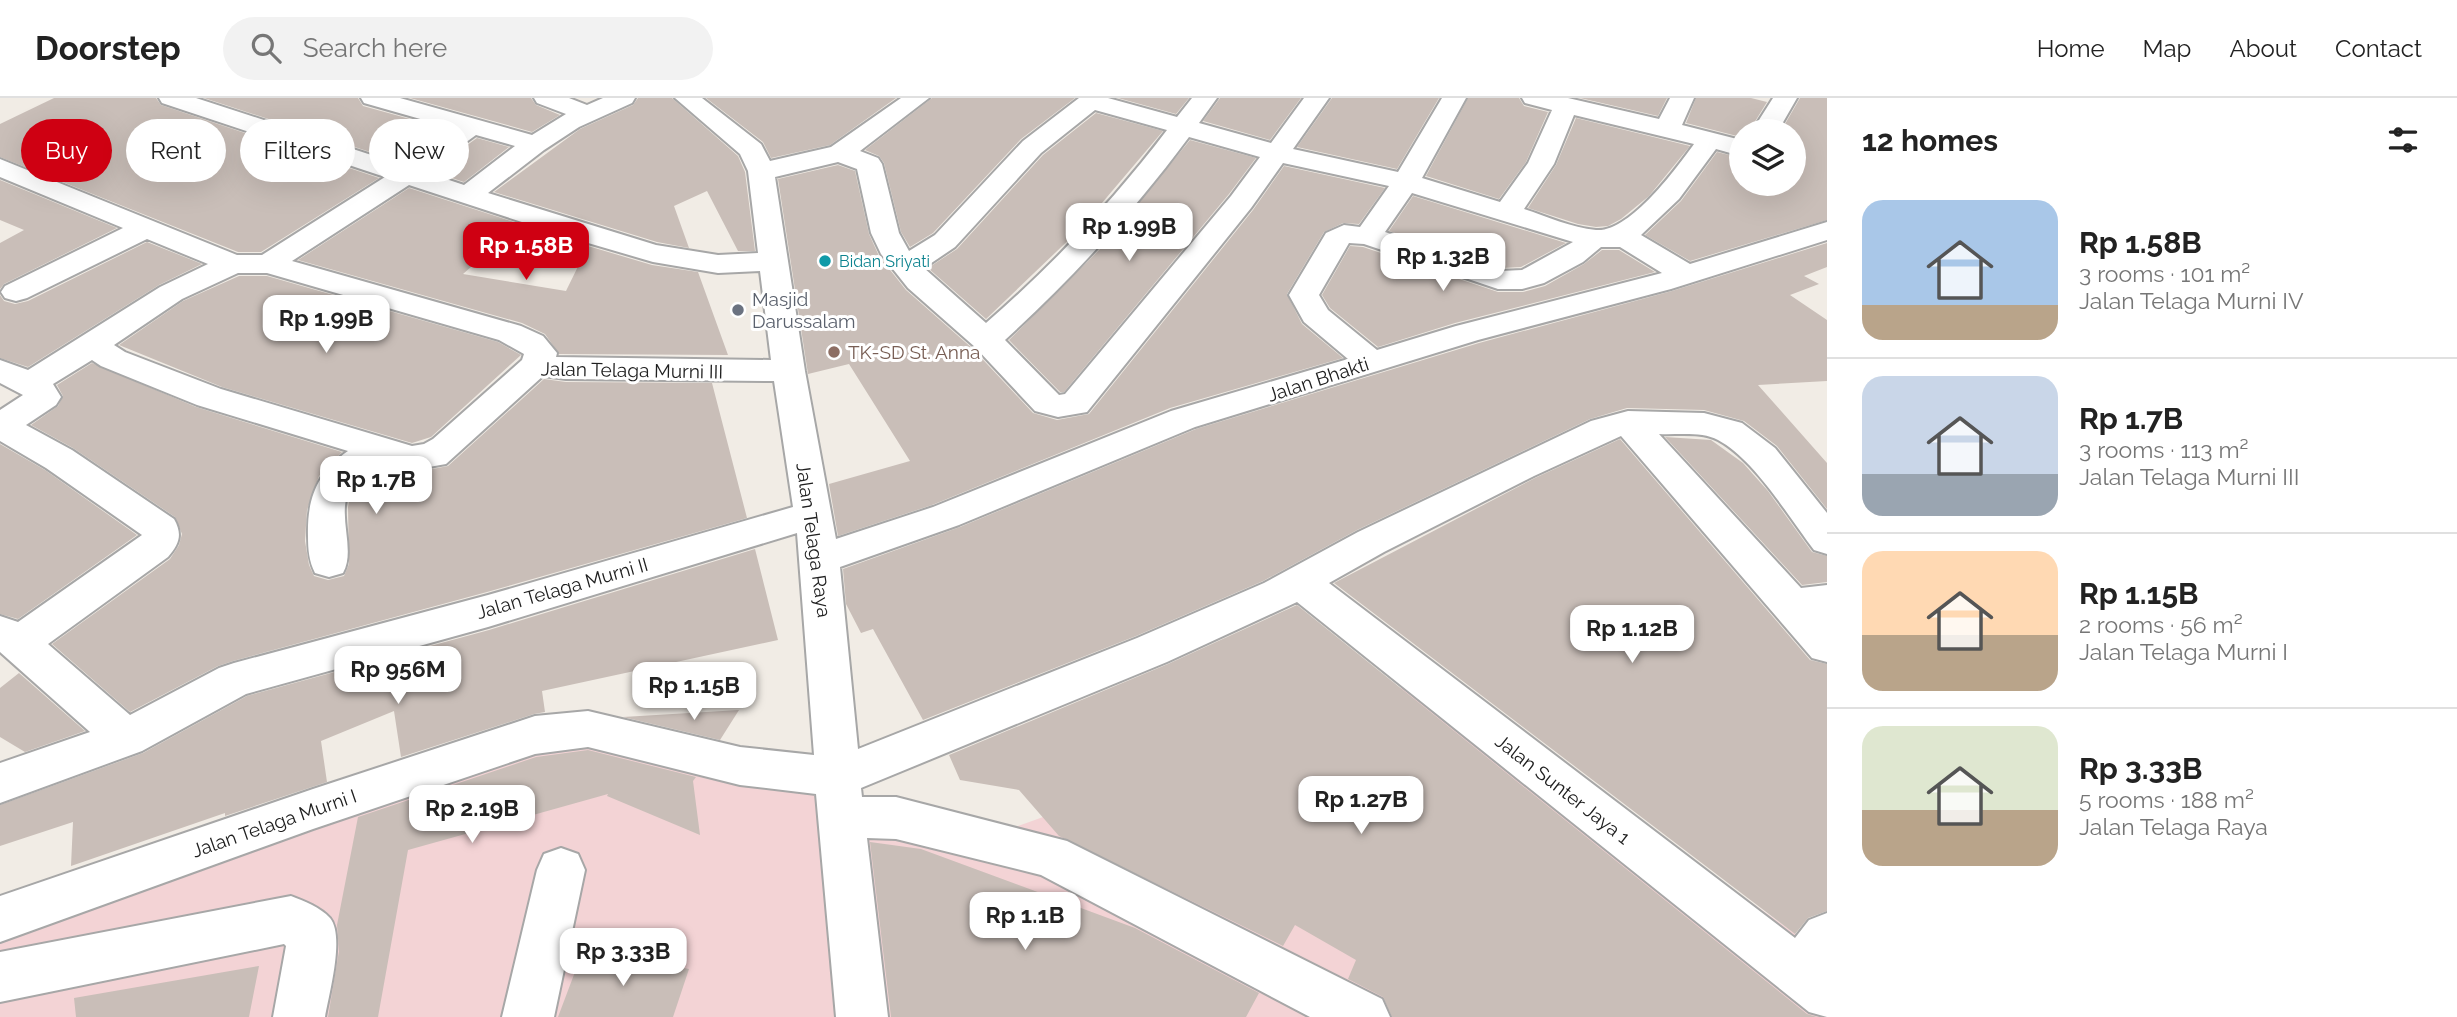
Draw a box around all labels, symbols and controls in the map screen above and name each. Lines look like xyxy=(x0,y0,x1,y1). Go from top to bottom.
search box xyxy=(223,17,713,80)
text: Doorstep xyxy=(35,29,181,68)
icon: search xyxy=(247,29,285,67)
text: Search here xyxy=(303,33,447,63)
text: Home xyxy=(2037,34,2105,63)
text: Map xyxy=(2143,34,2191,63)
text: About xyxy=(2229,34,2297,63)
text: Contact xyxy=(2335,34,2422,63)
chip: Buy xyxy=(21,119,112,182)
chip: Rent xyxy=(126,119,226,182)
chip: Filters xyxy=(240,119,355,182)
chip: New xyxy=(369,119,469,182)
map controls xyxy=(1729,119,1806,196)
button: layers xyxy=(1729,119,1806,196)
icon: filters xyxy=(2384,121,2422,159)
text: 12 homes xyxy=(1862,123,1998,158)
pin: Rp 1.99B xyxy=(1057,204,1201,263)
text: Rp 1.99B xyxy=(1082,212,1176,239)
pin: Rp 1.58B xyxy=(454,222,598,282)
text: Rp 1.58B xyxy=(2079,225,2202,260)
icon: home xyxy=(1918,228,2002,312)
text: Rp 1.58B xyxy=(479,231,573,258)
pin: Rp 1.32B xyxy=(1371,234,1515,293)
text: Rp 1.32B xyxy=(1396,242,1490,269)
place label: Bidan Sriyati xyxy=(839,252,930,271)
marker: Bidan Sriyati xyxy=(817,253,833,269)
text: 3 rooms · 101 m² xyxy=(2079,260,2250,287)
text: Jalan Telaga Murni IV xyxy=(2079,287,2304,314)
place label: Masjid Darussalam xyxy=(752,288,856,332)
pin: Rp 1.99B xyxy=(254,296,398,355)
marker: Masjid Darussalam xyxy=(730,302,746,318)
text: Rp 1.99B xyxy=(279,304,373,331)
place label: TK-SD St. Anna xyxy=(848,341,980,363)
marker: TK-SD St. Anna xyxy=(826,344,842,360)
street label: Jalan Bhakti xyxy=(1264,352,1372,406)
street label: Jalan Telaga Murni III xyxy=(541,357,723,383)
text: Rp 1.7B xyxy=(2079,401,2183,436)
icon: home xyxy=(1918,404,2002,488)
text: 3 rooms · 113 m² xyxy=(2079,436,2248,463)
pin: Rp 1.7B xyxy=(311,456,441,516)
street label: Jalan Telaga Raya xyxy=(792,461,836,619)
text: Jalan Telaga Murni III xyxy=(2079,463,2299,490)
text: Rp 1.7B xyxy=(336,465,416,492)
street label: Jalan Telaga Murni II xyxy=(474,553,650,623)
text: Rp 1.15B xyxy=(2079,576,2198,611)
icon: home xyxy=(1918,579,2002,663)
pin: Rp 1.12B xyxy=(1560,606,1704,665)
text: 2 rooms · 56 m² xyxy=(2079,611,2243,638)
text: Rp 1.12B xyxy=(1586,614,1678,641)
text: Jalan Telaga Murni I xyxy=(2079,638,2288,665)
pin: Rp 956M xyxy=(333,646,463,706)
text: Rp 956M xyxy=(350,655,446,682)
pin: Rp 1.15B xyxy=(622,662,766,722)
text: Rp 1.15B xyxy=(648,671,740,698)
street label: Jalan Sunter Jaya 1 xyxy=(1491,730,1635,848)
text: Rp 3.33B xyxy=(2079,751,2202,786)
icon: home xyxy=(1918,754,2002,838)
pin: Rp 1.27B xyxy=(1289,776,1433,836)
street label: Jalan Telaga Murni I xyxy=(189,784,359,862)
text: Rp 1.27B xyxy=(1314,785,1408,812)
pin: Rp 2.19B xyxy=(400,786,544,845)
text: 5 rooms · 188 m² xyxy=(2079,786,2254,813)
text: Rp 2.19B xyxy=(425,794,519,821)
text: Jalan Telaga Raya xyxy=(2079,813,2268,840)
pin: Rp 1.1B xyxy=(960,892,1090,952)
text: Rp 1.1B xyxy=(986,901,1064,928)
pin: Rp 3.33B xyxy=(551,928,695,988)
text: Rp 3.33B xyxy=(576,937,670,964)

